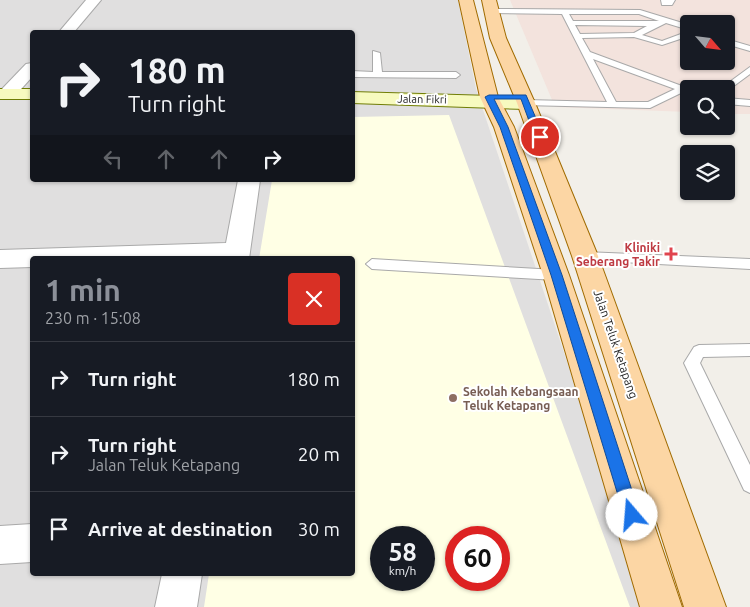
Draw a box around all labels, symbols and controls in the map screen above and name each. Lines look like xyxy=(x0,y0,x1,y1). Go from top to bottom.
north arrow xyxy=(680,15,735,70)
map controls xyxy=(680,15,735,200)
icon: right xyxy=(45,50,110,115)
text: 180 m xyxy=(128,50,226,90)
button: search xyxy=(680,80,735,135)
text: Turn right xyxy=(128,91,226,116)
street label: Jalan Fikri xyxy=(397,93,447,105)
pin xyxy=(519,116,561,158)
icon: arrive xyxy=(526,123,554,151)
icon: left xyxy=(99,145,127,173)
icon: ahead xyxy=(152,145,180,173)
icon: ahead xyxy=(205,145,233,173)
icon: right xyxy=(258,145,286,173)
button: layers xyxy=(680,145,735,200)
place label: Kliniki Seberang Takir xyxy=(576,241,660,268)
marker: Kliniki Seberang Takir xyxy=(664,247,678,261)
text: 1 min xyxy=(45,273,121,307)
button: close xyxy=(288,273,340,325)
street label: Jalan Teluk Ketapang xyxy=(591,288,641,400)
text: 230 m · 15:08 xyxy=(45,309,141,327)
icon: right xyxy=(45,365,73,393)
text: Turn right xyxy=(88,368,176,390)
text: 180 m xyxy=(287,368,340,390)
place label: Sekolah Kebangsaan Teluk Ketapang xyxy=(463,385,578,412)
marker: Sekolah Kebangsaan Teluk Ketapang xyxy=(447,392,459,404)
text: Turn right xyxy=(88,434,176,456)
icon: right xyxy=(45,440,73,468)
text: 20 m xyxy=(298,443,340,465)
text: Jalan Teluk Ketapang xyxy=(88,456,240,474)
position arrow xyxy=(605,488,657,540)
icon: arrive xyxy=(45,515,73,543)
text: Arrive at destination xyxy=(88,518,273,540)
text: 30 m xyxy=(298,518,340,540)
speed limit sign: 60 xyxy=(445,526,510,591)
text: 58 xyxy=(388,538,417,566)
text: km/h xyxy=(389,564,416,577)

